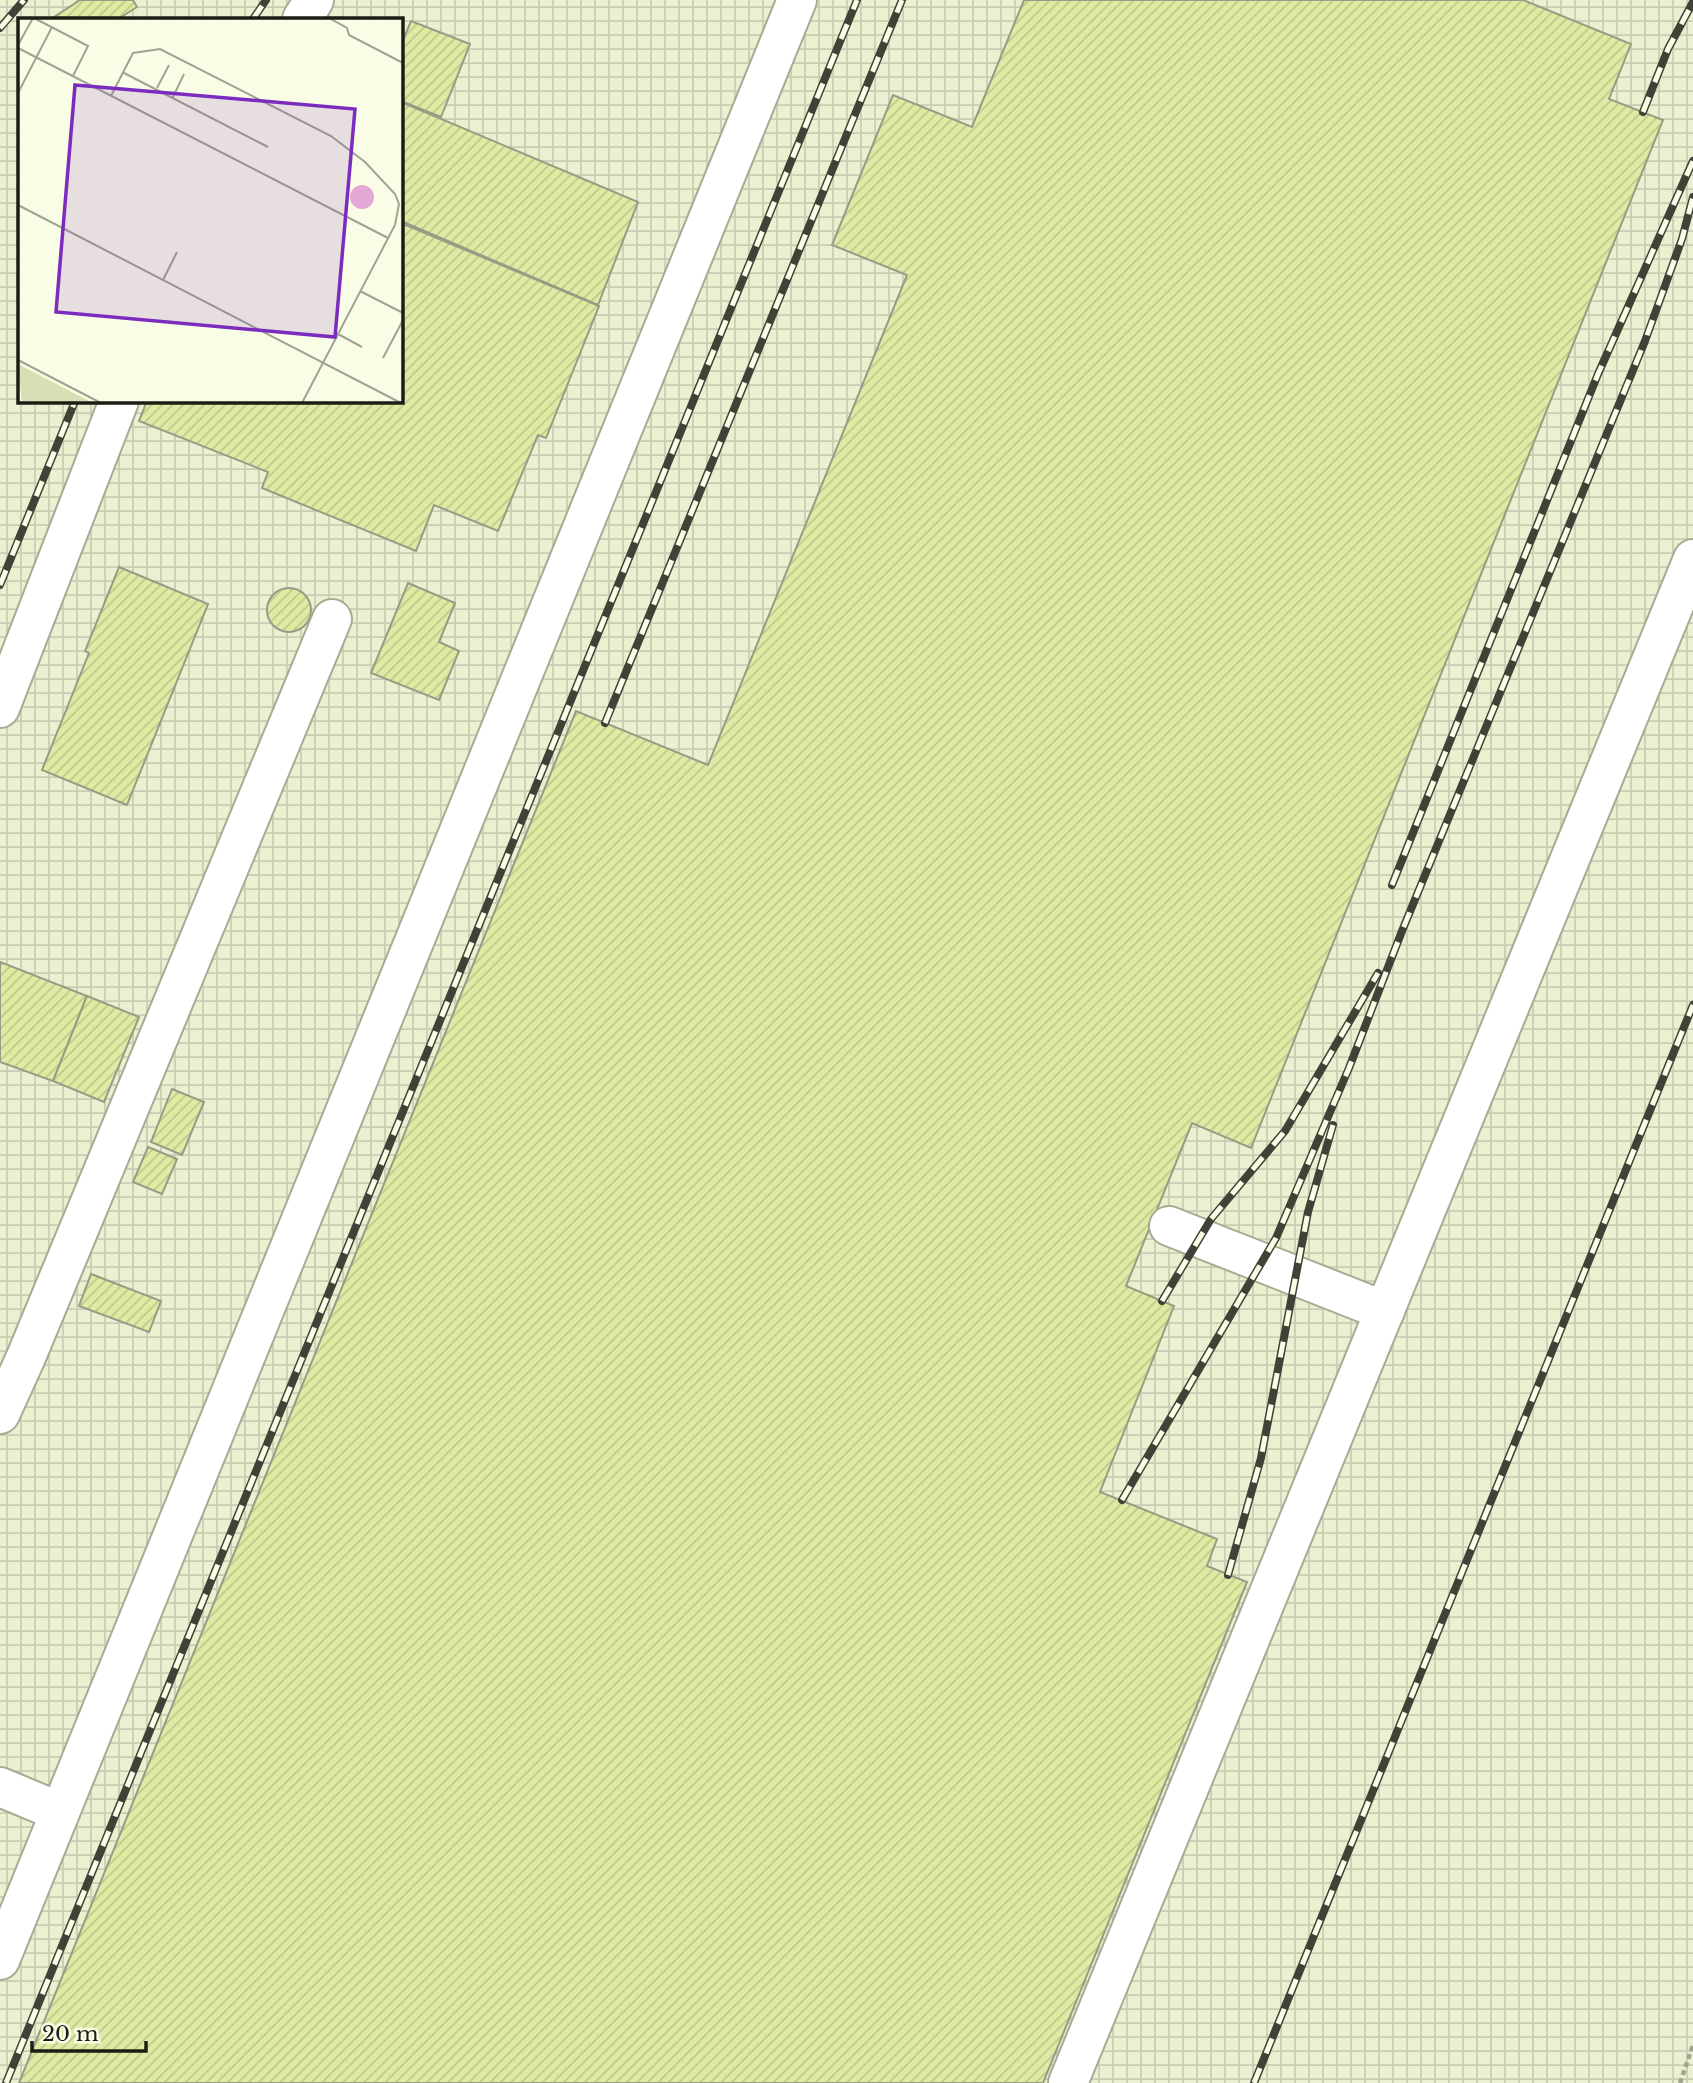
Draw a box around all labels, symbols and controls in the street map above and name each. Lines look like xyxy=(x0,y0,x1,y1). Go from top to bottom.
inset map xyxy=(18,18,402,402)
scale bar xyxy=(32,2010,145,2054)
text: 20 m xyxy=(42,2021,99,2047)

